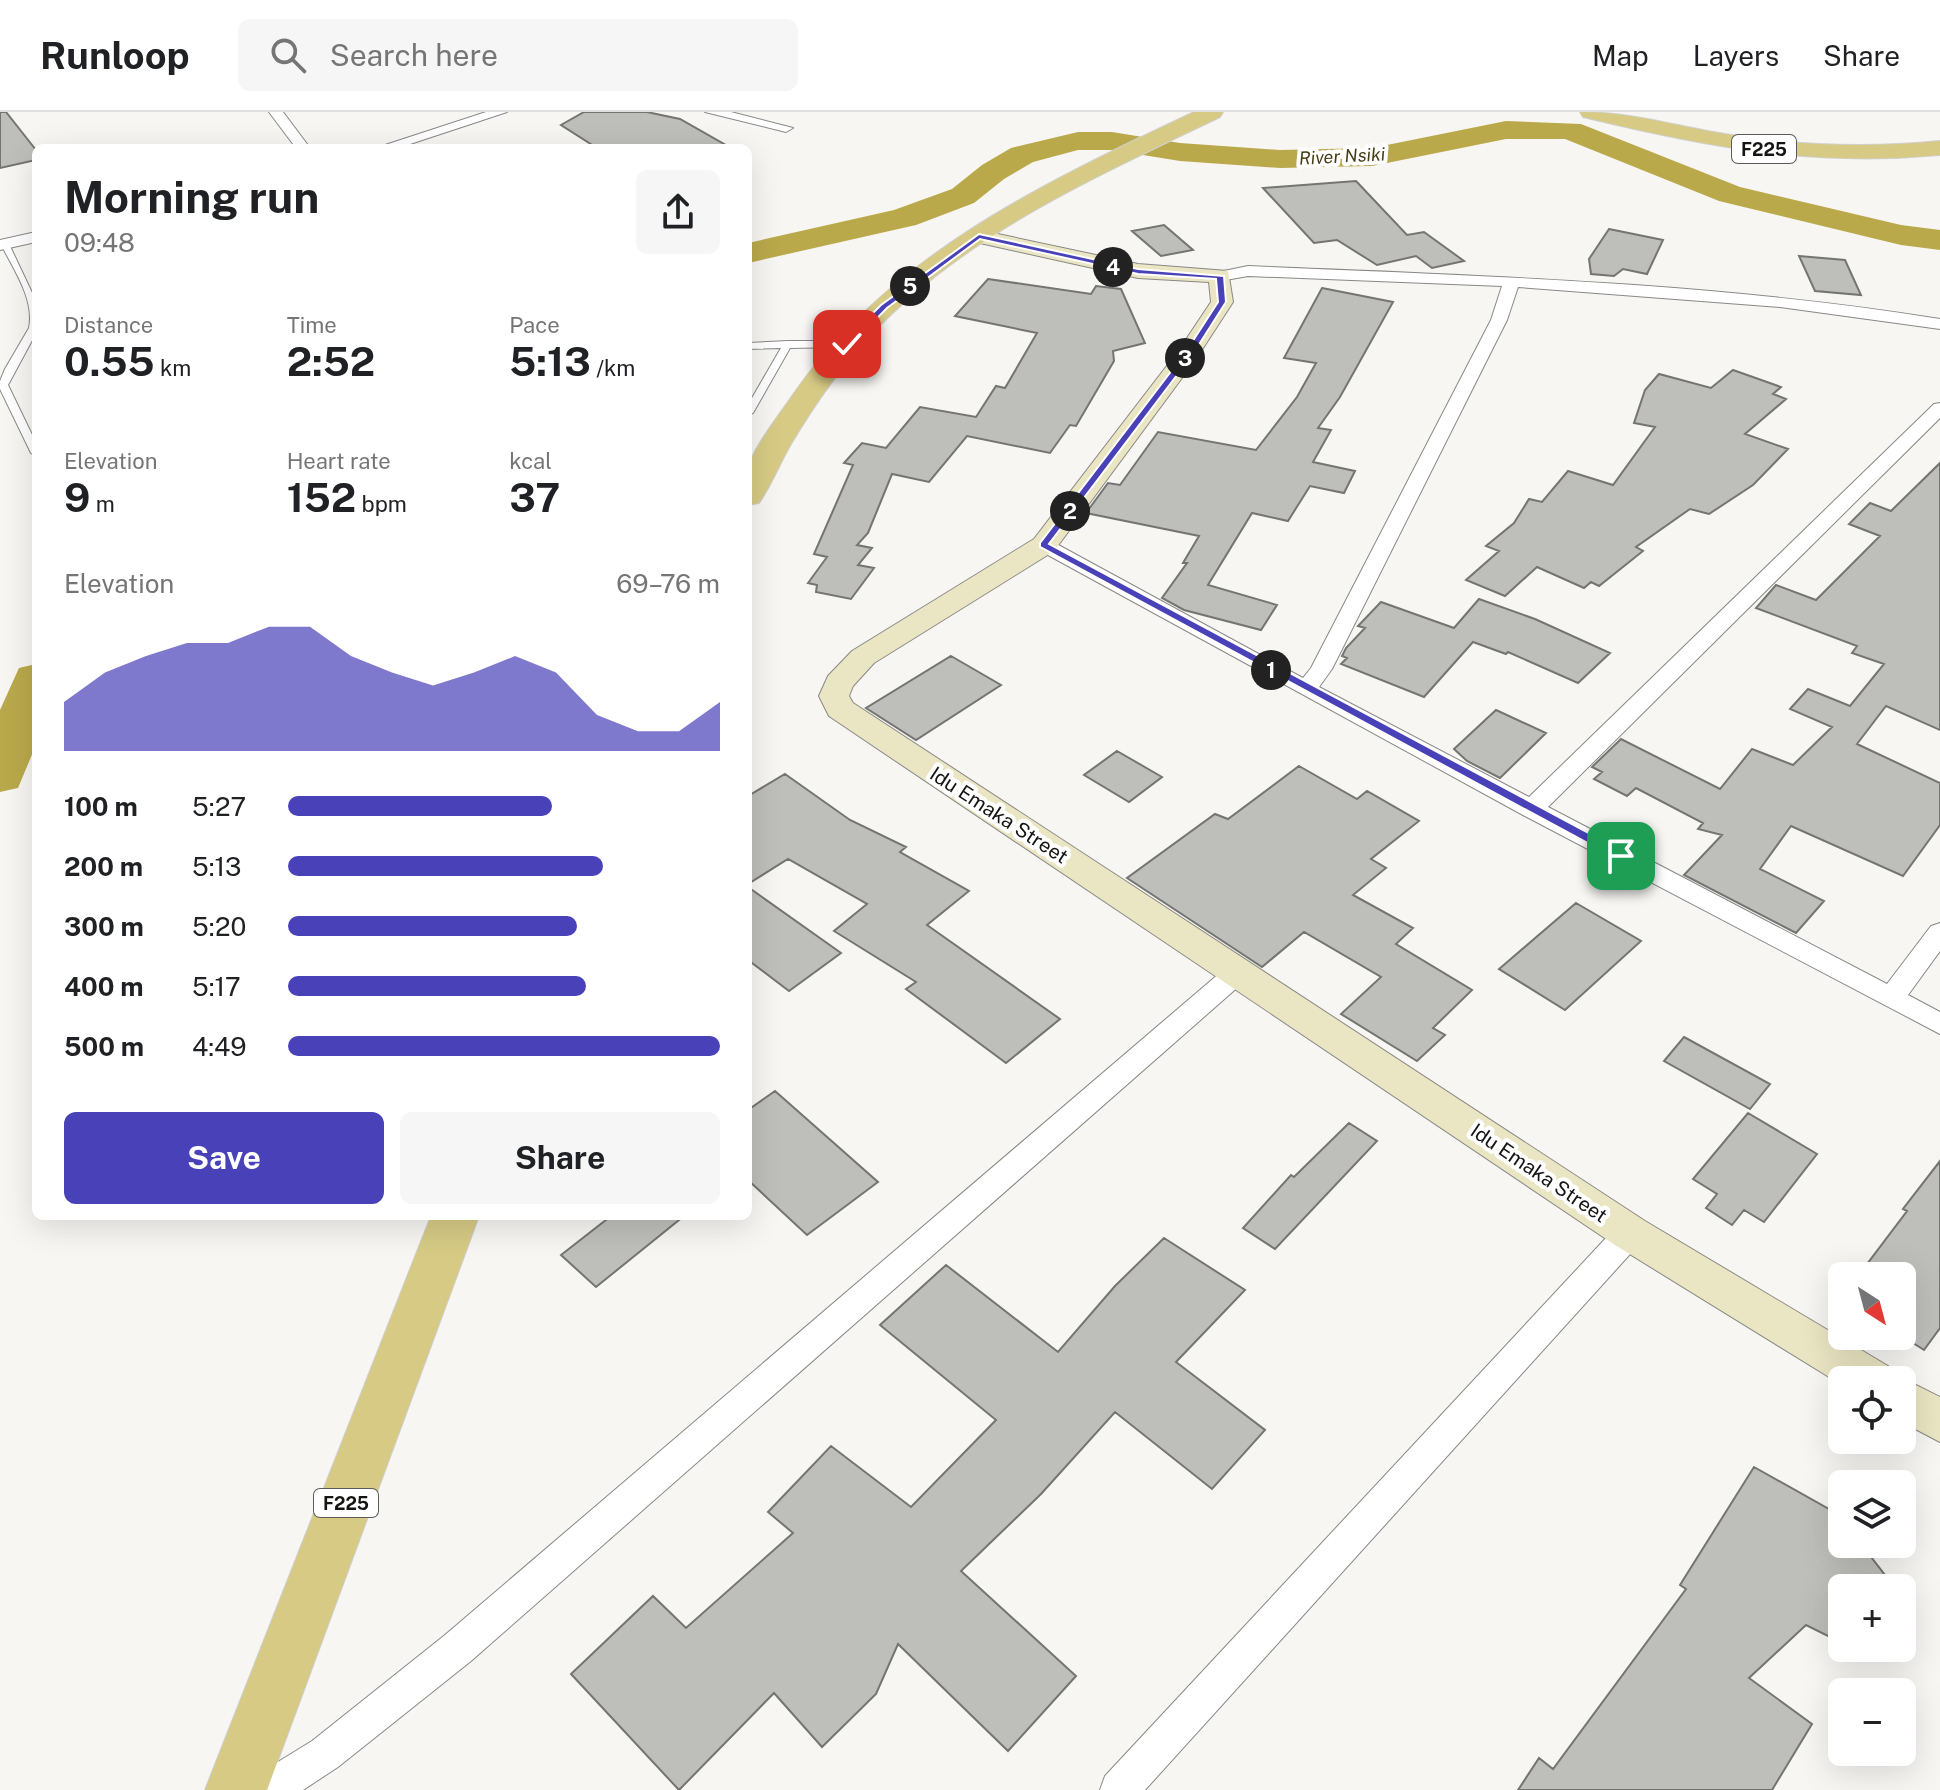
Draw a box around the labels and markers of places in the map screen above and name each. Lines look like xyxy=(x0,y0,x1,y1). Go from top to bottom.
pin: 4 xyxy=(1093,247,1133,287)
pin: 5 xyxy=(890,266,930,306)
pin xyxy=(813,310,881,378)
pin: 3 xyxy=(1165,338,1205,378)
pin: 2 xyxy=(1050,491,1090,531)
pin: 1 xyxy=(1251,650,1291,690)
pin xyxy=(1587,822,1655,890)

